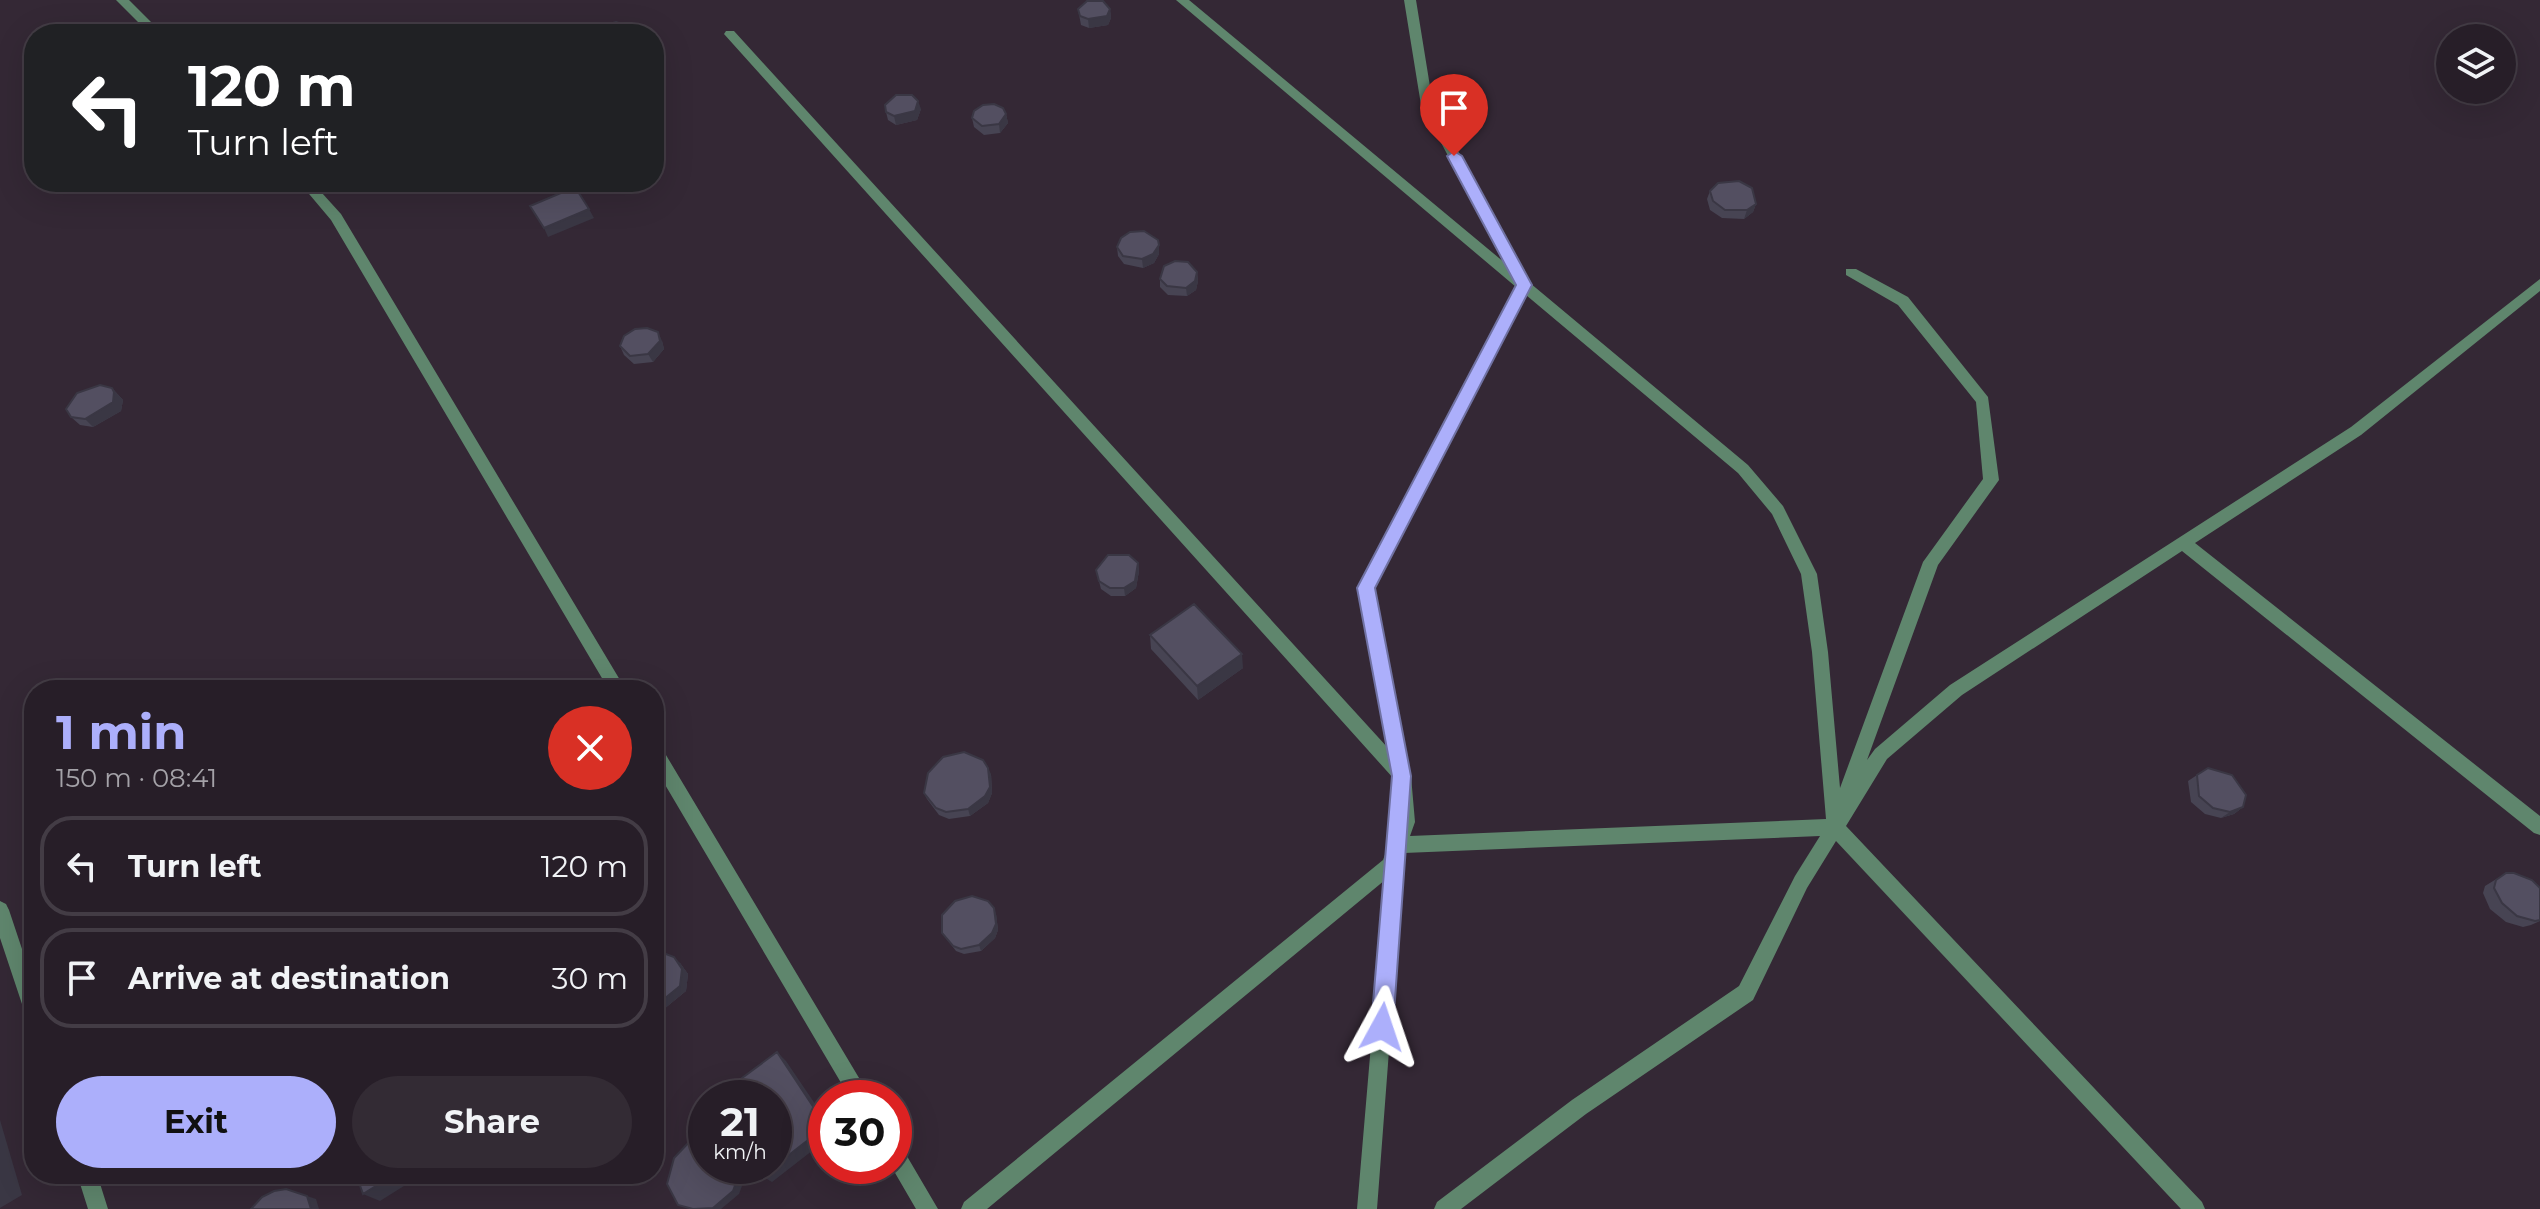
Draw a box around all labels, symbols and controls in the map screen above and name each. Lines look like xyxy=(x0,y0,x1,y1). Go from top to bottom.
map controls xyxy=(2436,24,2516,104)
button: layers xyxy=(2436,24,2516,104)
text: 120 m xyxy=(188,52,356,120)
icon: left xyxy=(56,56,160,160)
pin xyxy=(1420,74,1488,156)
icon: arrive xyxy=(1432,86,1476,130)
text: Turn left xyxy=(188,120,339,164)
text: 1 min xyxy=(56,703,186,761)
button: close xyxy=(548,706,632,790)
text: 150 m · 08:41 xyxy=(56,762,217,794)
icon: left xyxy=(60,844,104,888)
text: Turn left xyxy=(128,848,261,885)
text: 120 m xyxy=(541,848,628,885)
icon: arrive xyxy=(60,956,104,1000)
text: Arrive at destination xyxy=(128,960,450,997)
text: 30 m xyxy=(552,960,628,997)
position arrow xyxy=(1340,985,1424,1069)
button: Exit xyxy=(56,1076,336,1168)
button: Share xyxy=(352,1076,632,1168)
speed limit sign: 30 xyxy=(808,1080,912,1184)
text: 21 xyxy=(720,1097,760,1146)
text: km/h xyxy=(713,1140,767,1164)

